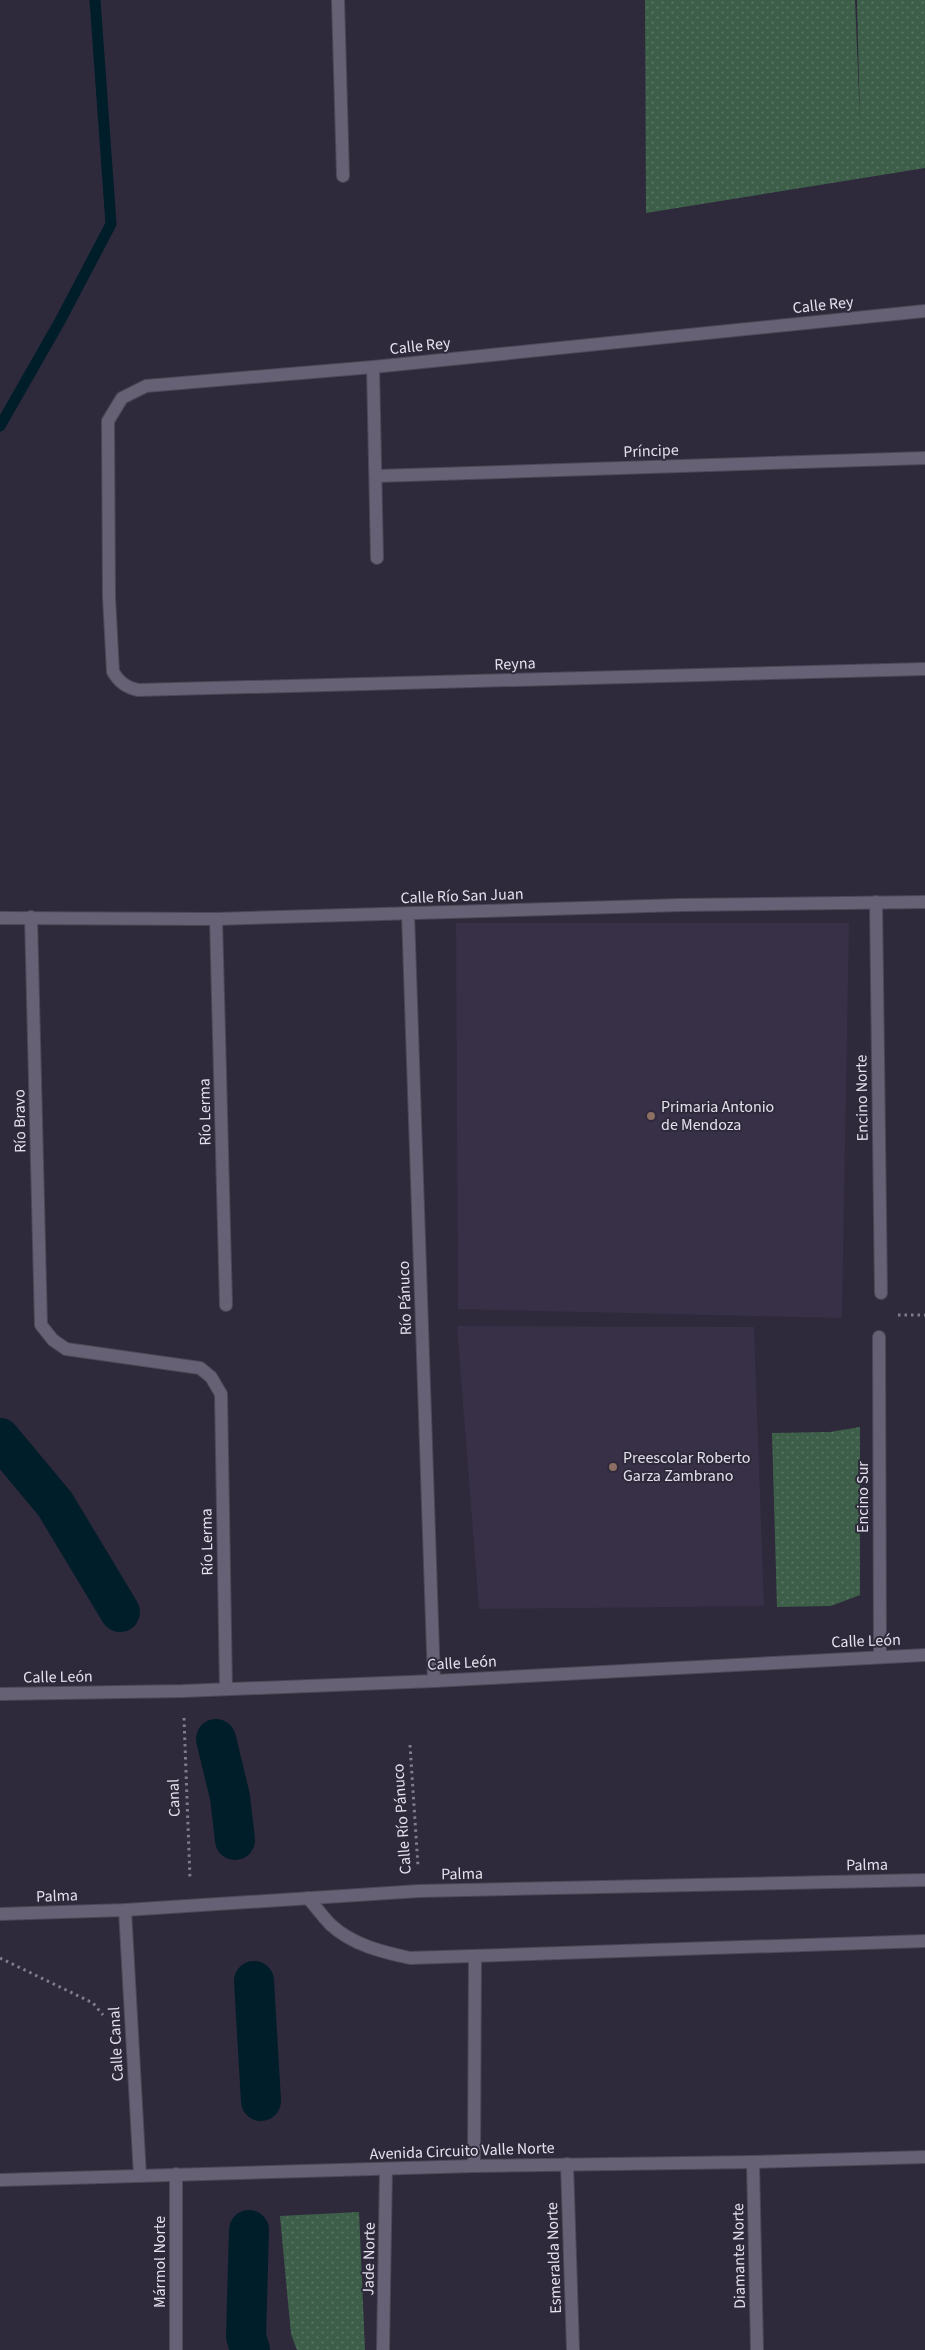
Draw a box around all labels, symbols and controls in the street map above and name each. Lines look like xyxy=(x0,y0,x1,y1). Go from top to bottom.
street label: Calle Rey xyxy=(792,291,855,319)
street label: Calle Rey xyxy=(389,332,452,360)
street label: Príncipe xyxy=(623,439,679,463)
street label: Reyna xyxy=(494,652,536,676)
street label: Calle Río San Juan xyxy=(400,883,524,909)
street label: Encino Norte xyxy=(850,1054,874,1142)
street label: Río Lerma xyxy=(193,1078,217,1146)
street label: Río Bravo xyxy=(8,1089,32,1153)
place label: Primaria Antonio de Mendoza xyxy=(661,1096,774,1136)
marker: Primaria Antonio de Mendoza xyxy=(645,1110,657,1122)
street label: Río Pánuco xyxy=(393,1260,417,1336)
place label: Preescolar Roberto Garza Zambrano xyxy=(623,1447,750,1487)
marker: Preescolar Roberto Garza Zambrano xyxy=(607,1461,619,1473)
street label: Encino Sur xyxy=(852,1461,874,1533)
street label: Río Lerma xyxy=(195,1508,219,1576)
street label: Calle León xyxy=(831,1629,901,1653)
street label: Calle León xyxy=(427,1650,497,1676)
street label: Calle León xyxy=(23,1665,93,1689)
street label: Calle Río Pánuco xyxy=(387,1763,417,1875)
street label: Canal xyxy=(162,1779,186,1817)
street label: Palma xyxy=(846,1854,888,1876)
street label: Palma xyxy=(441,1863,483,1885)
street label: Palma xyxy=(36,1884,78,1908)
street label: Calle Canal xyxy=(103,2006,129,2082)
street label: Avenida Circuito Valle Norte xyxy=(369,2137,555,2165)
street label: Esmeralda Norte xyxy=(541,2202,567,2314)
street label: Diamante Norte xyxy=(727,2203,751,2309)
street label: Mármol Norte xyxy=(149,2216,171,2308)
street label: Jade Norte xyxy=(357,2222,381,2296)

